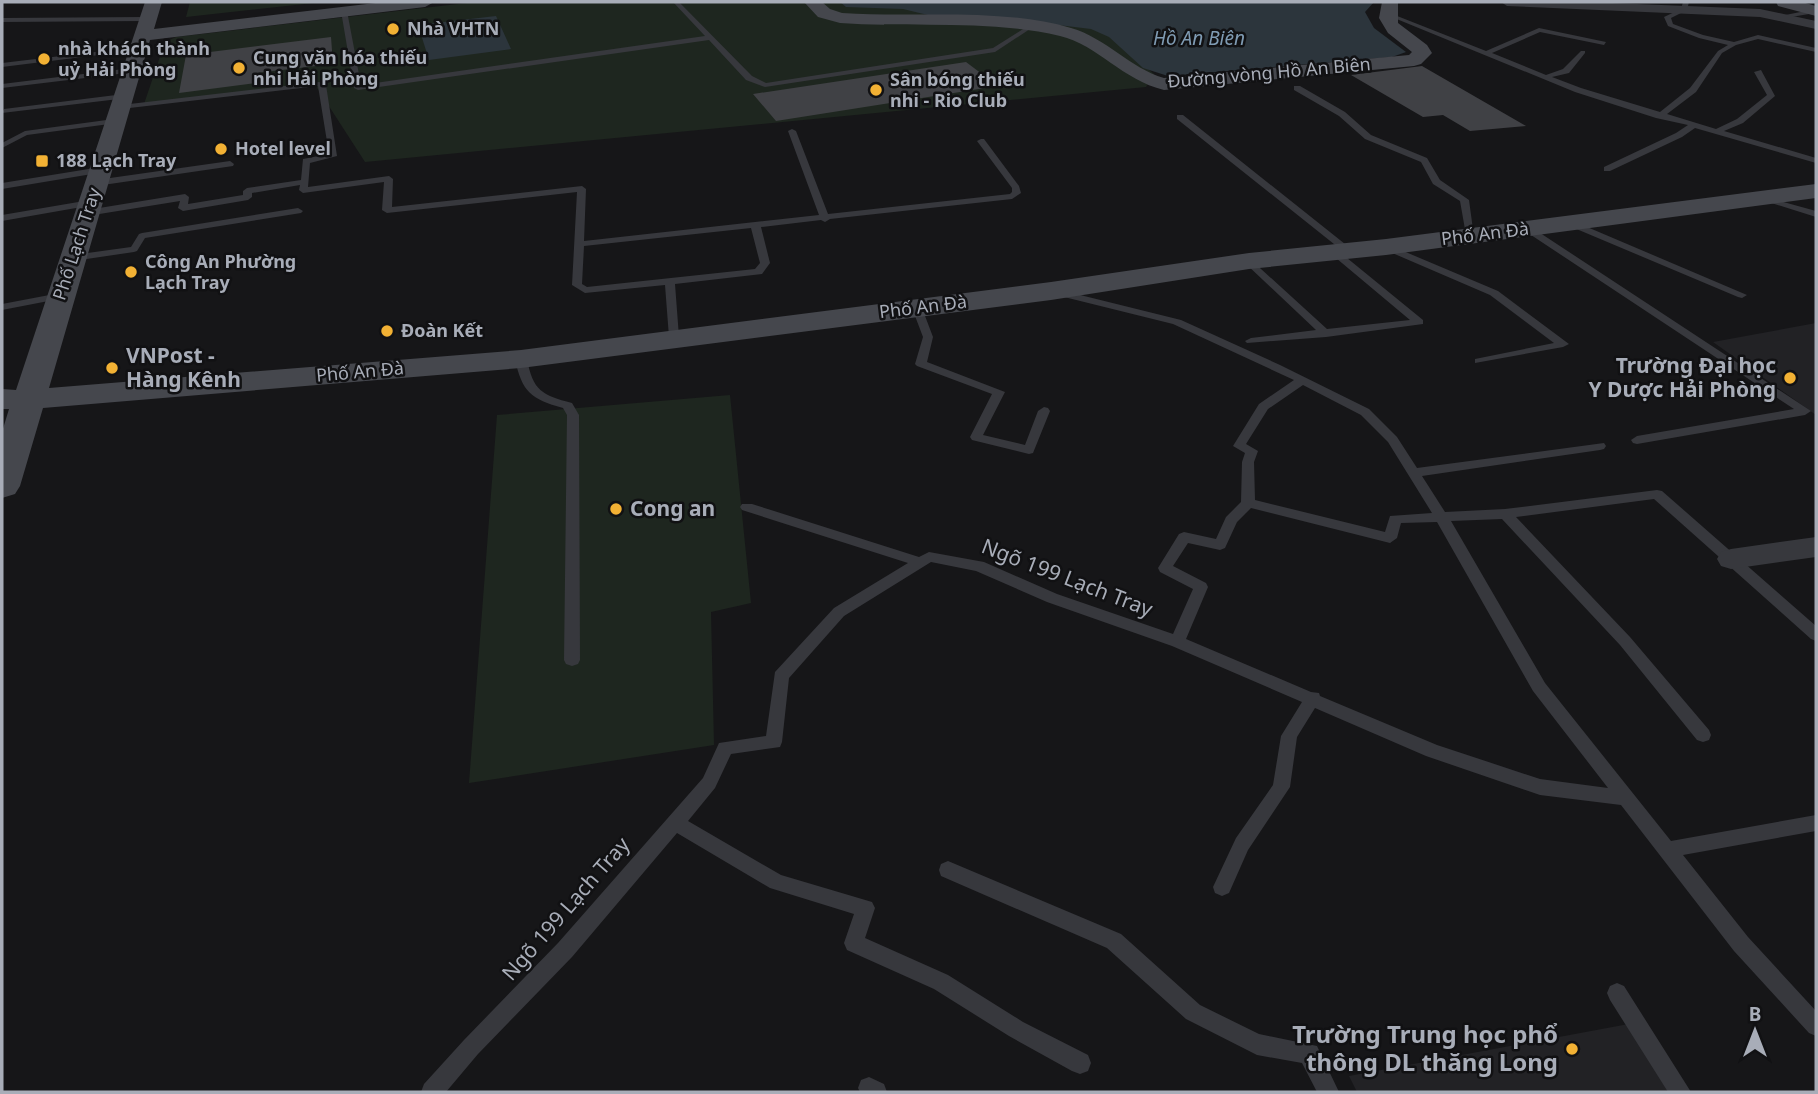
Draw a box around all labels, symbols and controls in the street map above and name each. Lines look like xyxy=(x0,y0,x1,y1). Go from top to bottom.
place label: Nhà VHTN xyxy=(407,16,499,40)
marker: Nhà VHTN xyxy=(385,21,401,37)
water label: Hồ An Biên xyxy=(1153,25,1245,51)
place label: nhà khách thành uỷ Hải Phòng xyxy=(58,36,210,81)
place label: Cung văn hóa thiếu nhi Hải Phòng xyxy=(253,45,427,90)
marker: nhà khách thành uỷ Hải Phòng xyxy=(36,51,52,67)
street label: Đường vòng Hồ An Biên xyxy=(1166,51,1372,93)
marker: Cung văn hóa thiếu nhi Hải Phòng xyxy=(231,60,247,76)
place label: Sân bóng thiếu nhi - Rio Club xyxy=(890,67,1025,112)
marker: Sân bóng thiếu nhi - Rio Club xyxy=(868,82,884,98)
place label: Hotel level xyxy=(235,136,331,160)
marker: Hotel level xyxy=(213,141,229,157)
place label: 188 Lạch Tray xyxy=(56,148,177,172)
marker: 188 Lạch Tray xyxy=(34,153,50,169)
street label: Phố Lạch Tray xyxy=(47,184,106,303)
street label: Phố An Đà xyxy=(1440,216,1530,250)
place label: Công An Phường Lạch Tray xyxy=(145,249,296,294)
marker: Công An Phường Lạch Tray xyxy=(123,264,139,280)
street label: Phố An Đà xyxy=(878,289,968,323)
place label: Đoàn Kết xyxy=(401,318,483,342)
marker: Đoàn Kết xyxy=(379,323,395,339)
place label: VNPost - Hàng Kênh xyxy=(126,341,241,393)
place label: Trường Đại học Y Dược Hải Phòng xyxy=(1588,351,1776,403)
street label: Phố An Đà xyxy=(315,355,405,387)
marker: VNPost - Hàng Kênh xyxy=(104,360,120,376)
marker: Trường Đại học Y Dược Hải Phòng xyxy=(1782,370,1798,386)
place label: Cong an xyxy=(630,494,715,522)
marker: Cong an xyxy=(608,501,624,517)
street label: Ngõ 199 Lạch Tray xyxy=(978,532,1157,623)
street label: Ngõ 199 Lạch Tray xyxy=(495,831,635,986)
north arrow xyxy=(1720,996,1790,1066)
text: B xyxy=(1749,1001,1761,1027)
place label: Trường Trung học phổ thông DL thăng Long xyxy=(1292,1017,1558,1078)
marker: Trường Trung học phổ thông DL thăng Long xyxy=(1564,1041,1580,1057)

